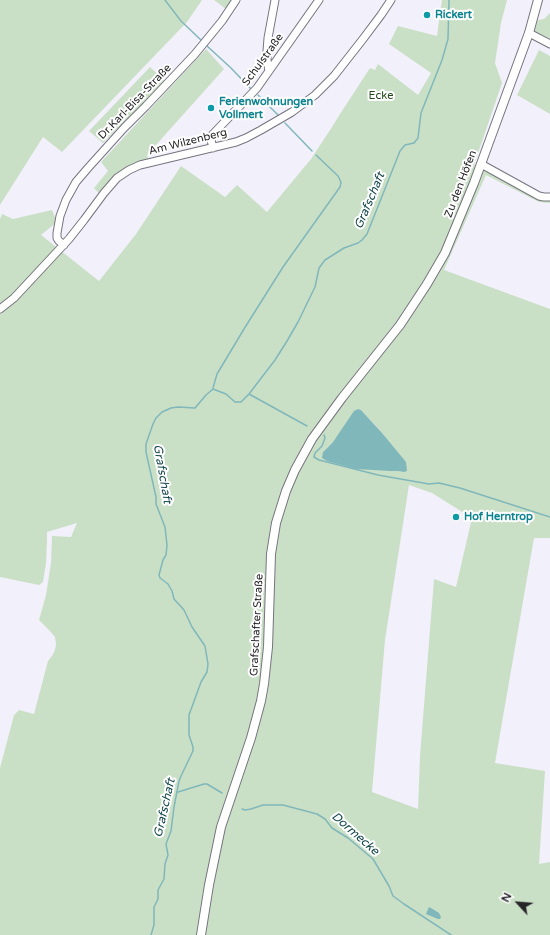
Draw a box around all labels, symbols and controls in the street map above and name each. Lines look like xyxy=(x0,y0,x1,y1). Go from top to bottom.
place label: Rickert xyxy=(435,8,472,22)
marker: Rickert xyxy=(422,10,432,20)
street label: Schulstraße xyxy=(240,31,286,89)
street label: Dr.Karl-Bisa-Straße xyxy=(96,62,174,142)
park label: Ecke xyxy=(369,89,393,103)
place label: Ferienwohnungen Vollmert xyxy=(219,95,313,121)
marker: Ferienwohnungen Vollmert xyxy=(206,103,216,113)
street label: Am Wilzenberg xyxy=(148,126,228,158)
street label: Zu den Höfen xyxy=(442,149,480,219)
water label: Grafschaft xyxy=(352,171,388,231)
water label: Grafschaft xyxy=(150,443,174,505)
place label: Hof Herntrop xyxy=(464,510,533,524)
marker: Hof Herntrop xyxy=(451,512,461,522)
street label: Grafschafter Straße xyxy=(248,574,266,676)
water label: Grafschaft xyxy=(151,777,179,839)
water label: Dormecke xyxy=(328,810,382,858)
north arrow xyxy=(498,883,538,923)
text: N xyxy=(499,891,515,904)

